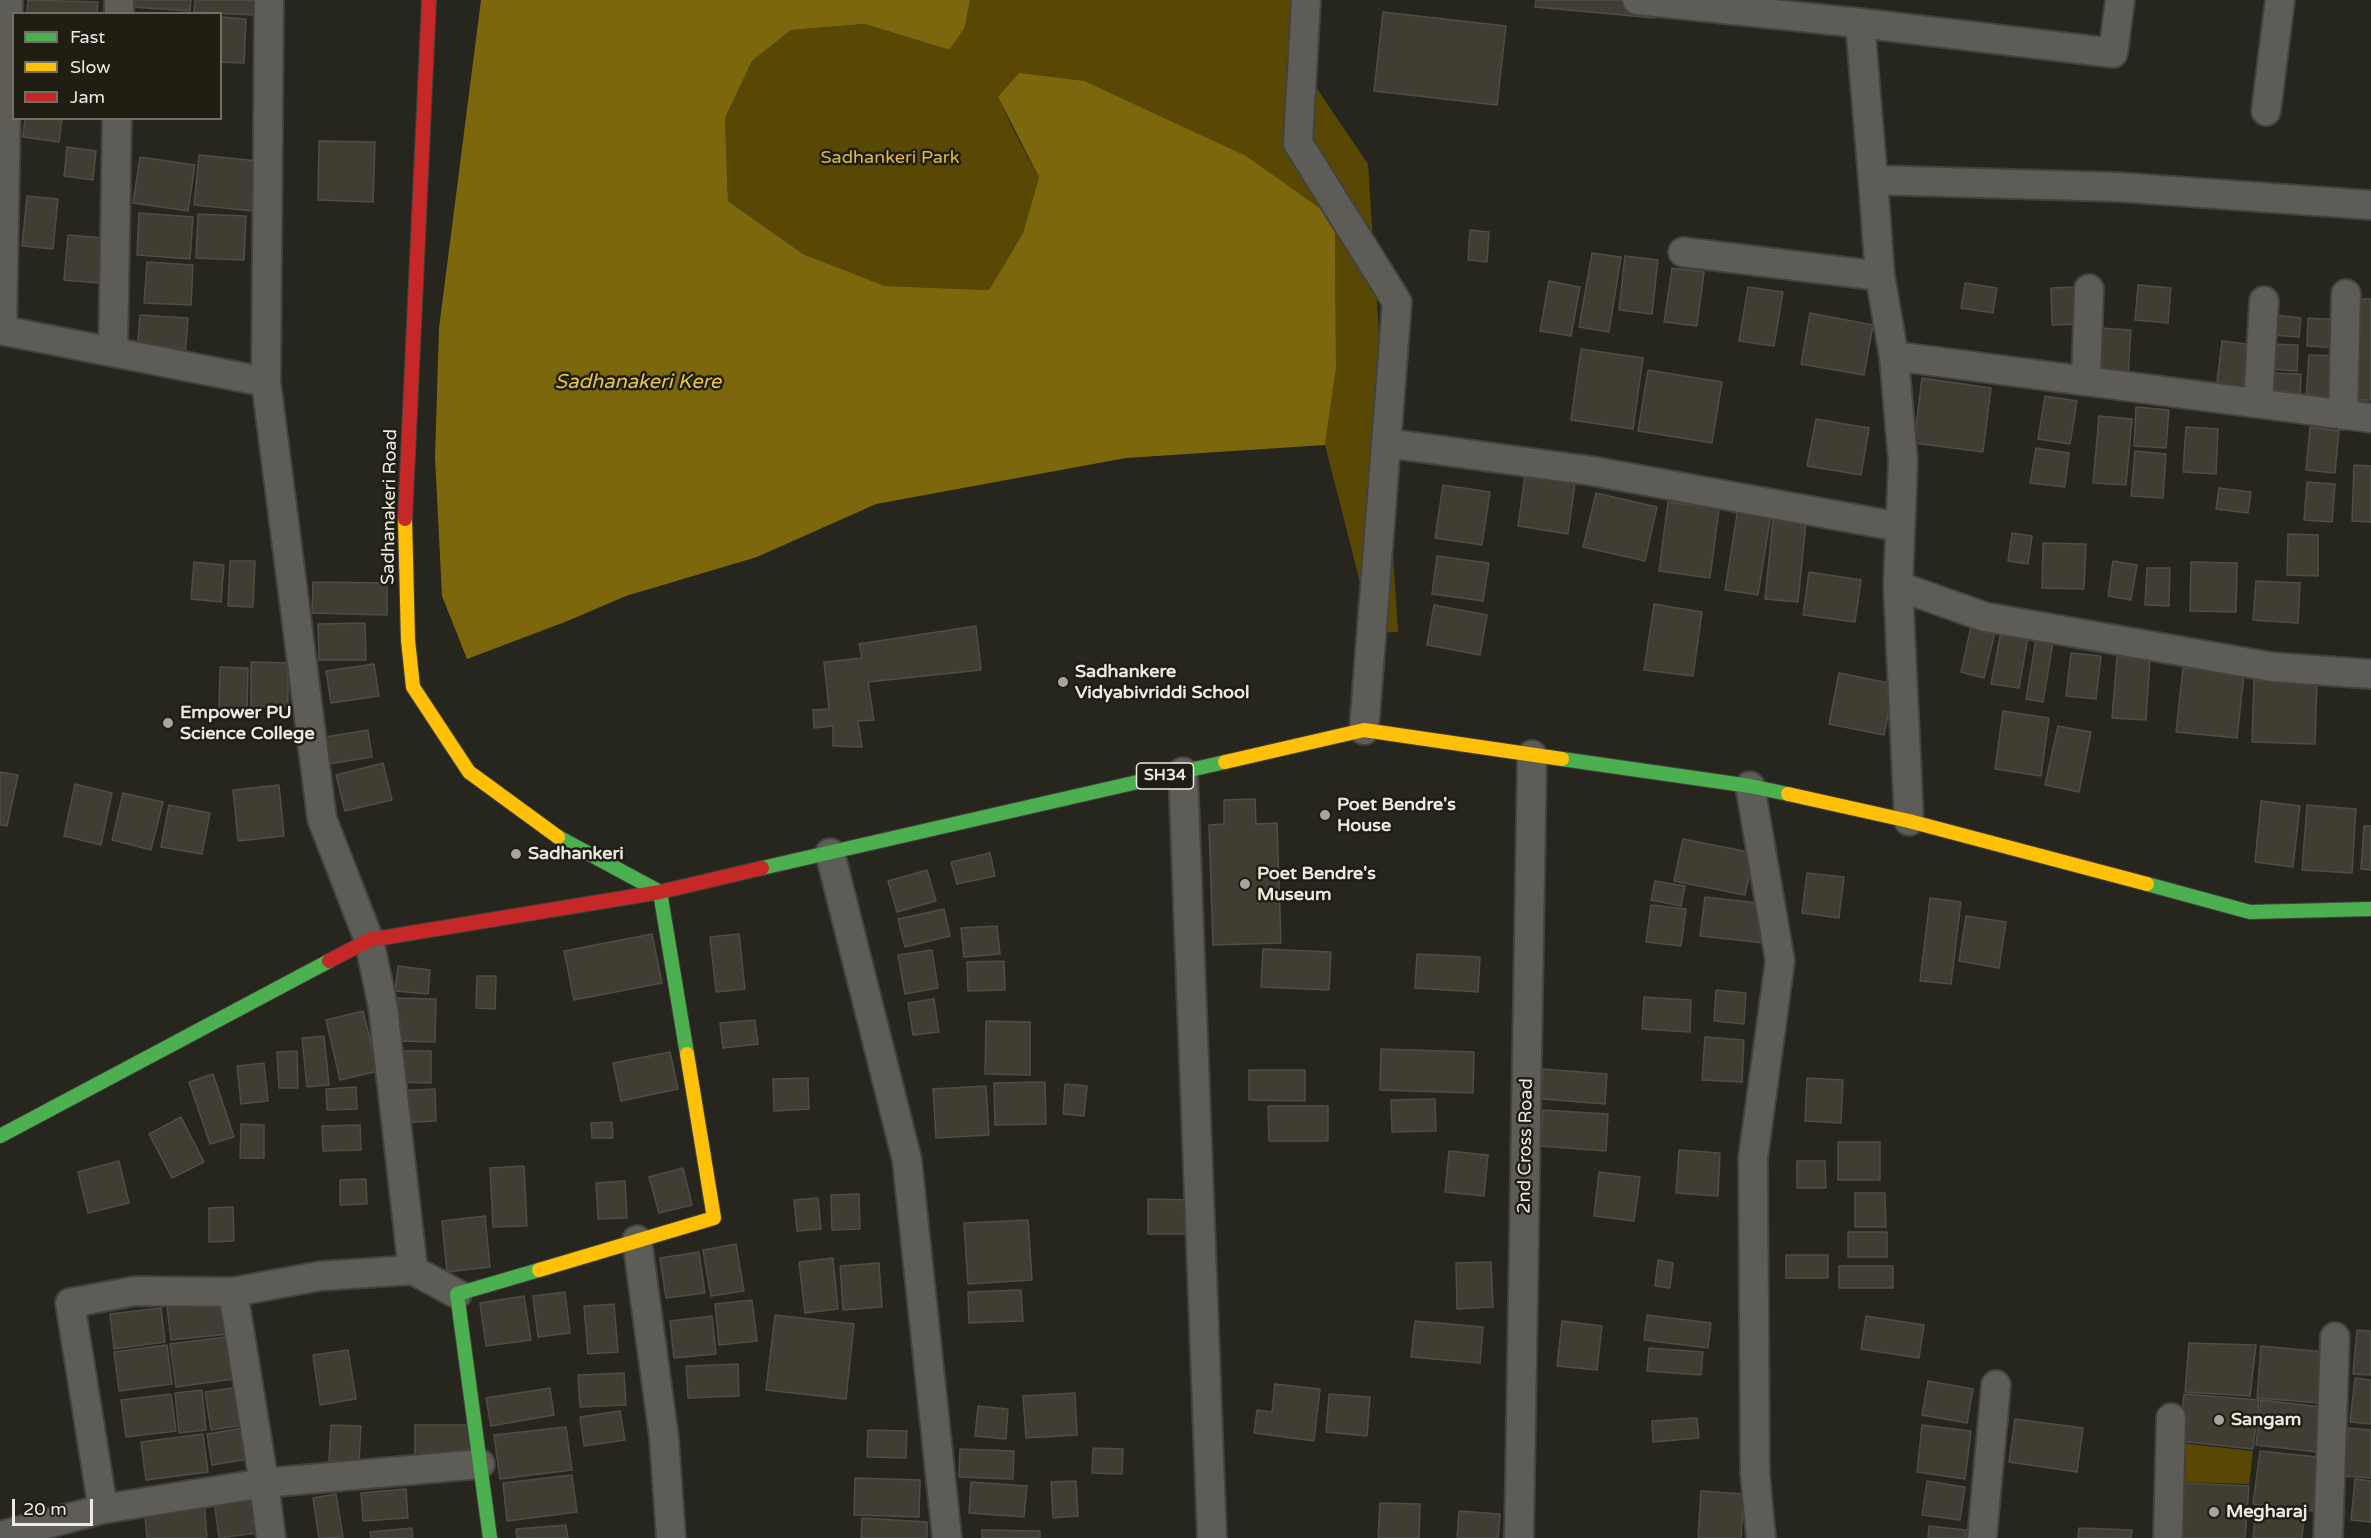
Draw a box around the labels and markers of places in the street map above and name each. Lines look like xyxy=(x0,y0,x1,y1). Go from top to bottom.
place label: Sadhankere Vidyabivriddi School xyxy=(1075,661,1249,704)
marker: Sadhankere Vidyabivriddi School xyxy=(1056,675,1070,689)
place label: Empower PU Science College xyxy=(180,702,315,744)
marker: Empower PU Science College xyxy=(161,716,175,730)
place label: Poet Bendre's House xyxy=(1337,794,1456,836)
marker: Poet Bendre's House xyxy=(1318,808,1332,822)
place label: Sadhankeri xyxy=(528,843,624,865)
marker: Sadhankeri xyxy=(509,847,523,861)
place label: Poet Bendre's Museum xyxy=(1257,863,1376,906)
marker: Poet Bendre's Museum xyxy=(1238,877,1252,891)
place label: Sangam xyxy=(2231,1409,2301,1431)
marker: Sangam xyxy=(2212,1413,2226,1427)
place label: Megharaj xyxy=(2226,1501,2307,1523)
marker: Megharaj xyxy=(2207,1505,2221,1519)

